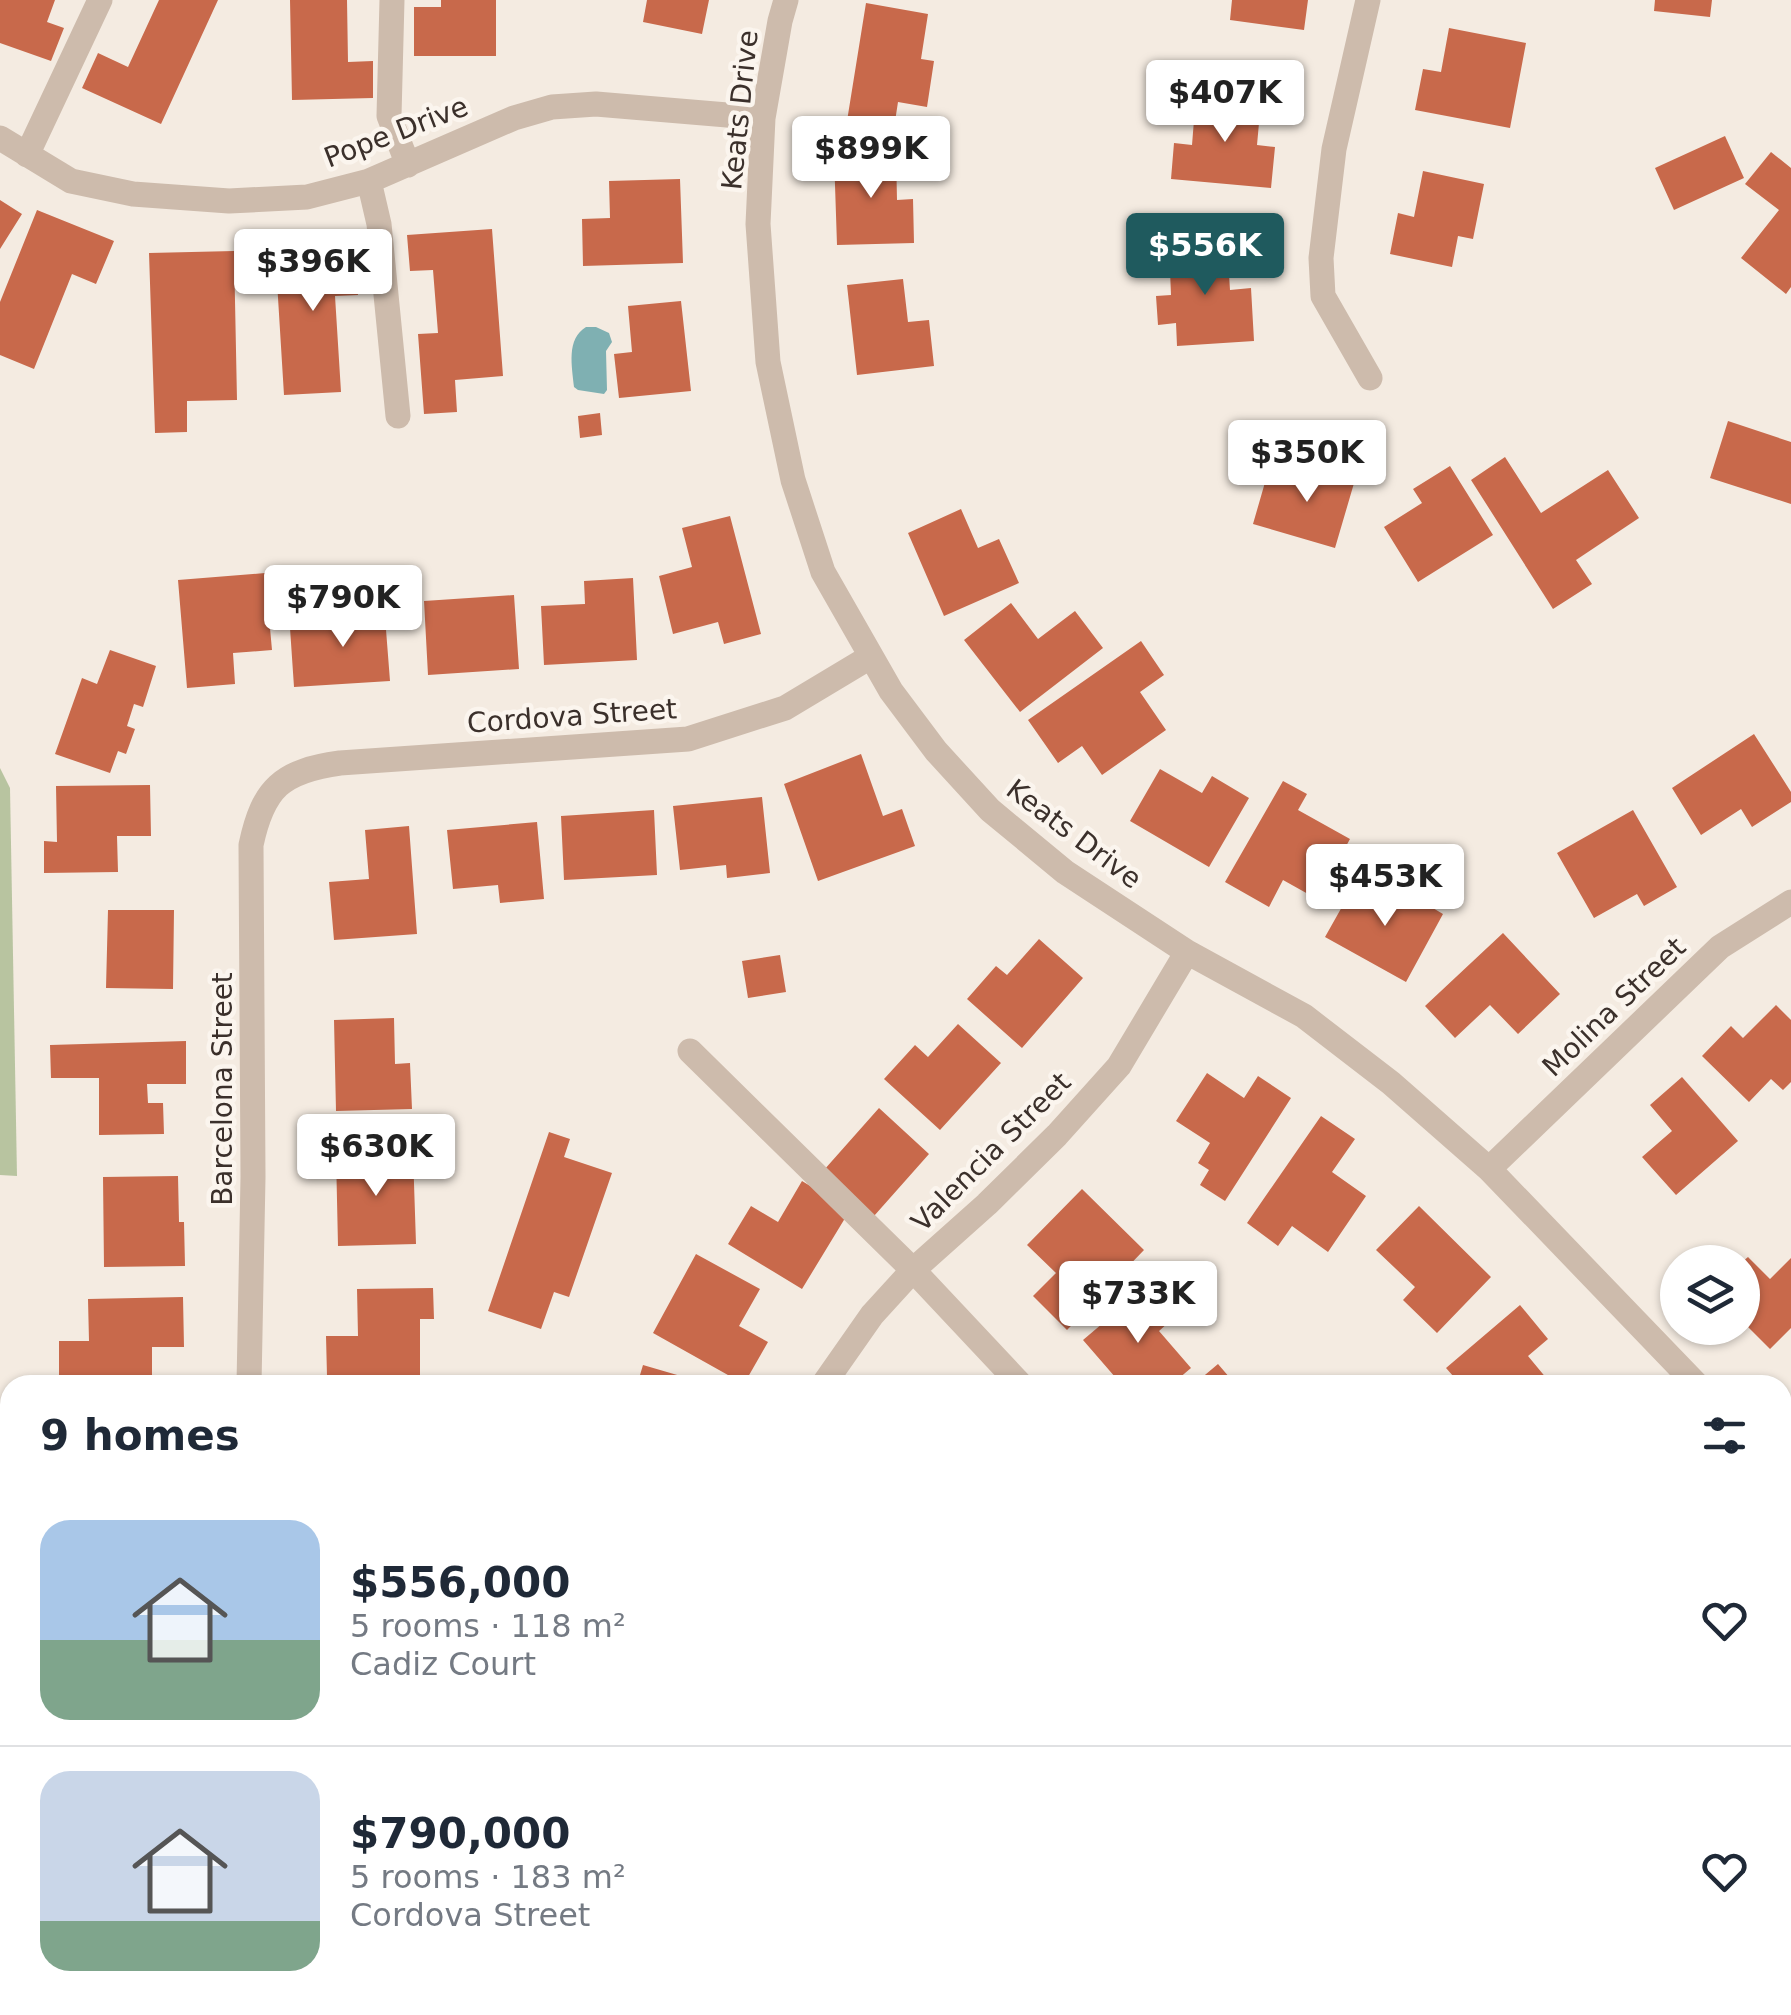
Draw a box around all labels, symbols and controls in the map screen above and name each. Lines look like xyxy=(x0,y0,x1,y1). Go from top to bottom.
street label: Keats Drive xyxy=(715,28,765,192)
pin: $407K xyxy=(1155,60,1295,145)
text: $407K xyxy=(1168,73,1282,111)
street label: Pope Drive xyxy=(319,89,473,175)
pin: $899K xyxy=(801,116,941,201)
text: $899K xyxy=(814,129,928,167)
pin: $556K xyxy=(1135,213,1275,298)
text: $556K xyxy=(1148,226,1262,264)
pin: $396K xyxy=(243,229,383,314)
text: $396K xyxy=(256,242,370,280)
pin: $350K xyxy=(1237,420,1377,505)
text: $350K xyxy=(1250,433,1364,471)
pin: $790K xyxy=(273,565,413,650)
text: $790K xyxy=(286,578,400,616)
street label: Cordova Street xyxy=(466,692,678,740)
street label: Keats Drive xyxy=(1000,773,1148,895)
pin: $453K xyxy=(1315,844,1455,929)
text: $453K xyxy=(1328,857,1442,895)
street label: Molina Street xyxy=(1536,931,1692,1083)
street label: Barcelona Street xyxy=(206,972,239,1206)
street label: Valencia Street xyxy=(905,1066,1077,1238)
pin: $630K xyxy=(306,1114,446,1199)
text: $630K xyxy=(319,1127,433,1165)
map controls xyxy=(1660,1245,1760,1345)
button: layers xyxy=(1660,1245,1760,1345)
pin: $733K xyxy=(1068,1261,1208,1346)
text: $733K xyxy=(1081,1274,1195,1312)
icon: filters xyxy=(1697,1408,1752,1463)
text: 9 homes xyxy=(40,1411,240,1460)
text: $556,000 xyxy=(350,1558,571,1607)
icon: home xyxy=(120,1560,240,1680)
icon: heart xyxy=(1697,1593,1752,1648)
text: 5 rooms · 118 m² xyxy=(350,1607,626,1645)
text: Cadiz Court xyxy=(350,1645,536,1683)
text: $790,000 xyxy=(350,1809,571,1858)
icon: home xyxy=(120,1811,240,1931)
icon: heart xyxy=(1697,1844,1752,1899)
text: 5 rooms · 183 m² xyxy=(350,1858,626,1896)
text: Cordova Street xyxy=(350,1896,590,1934)

